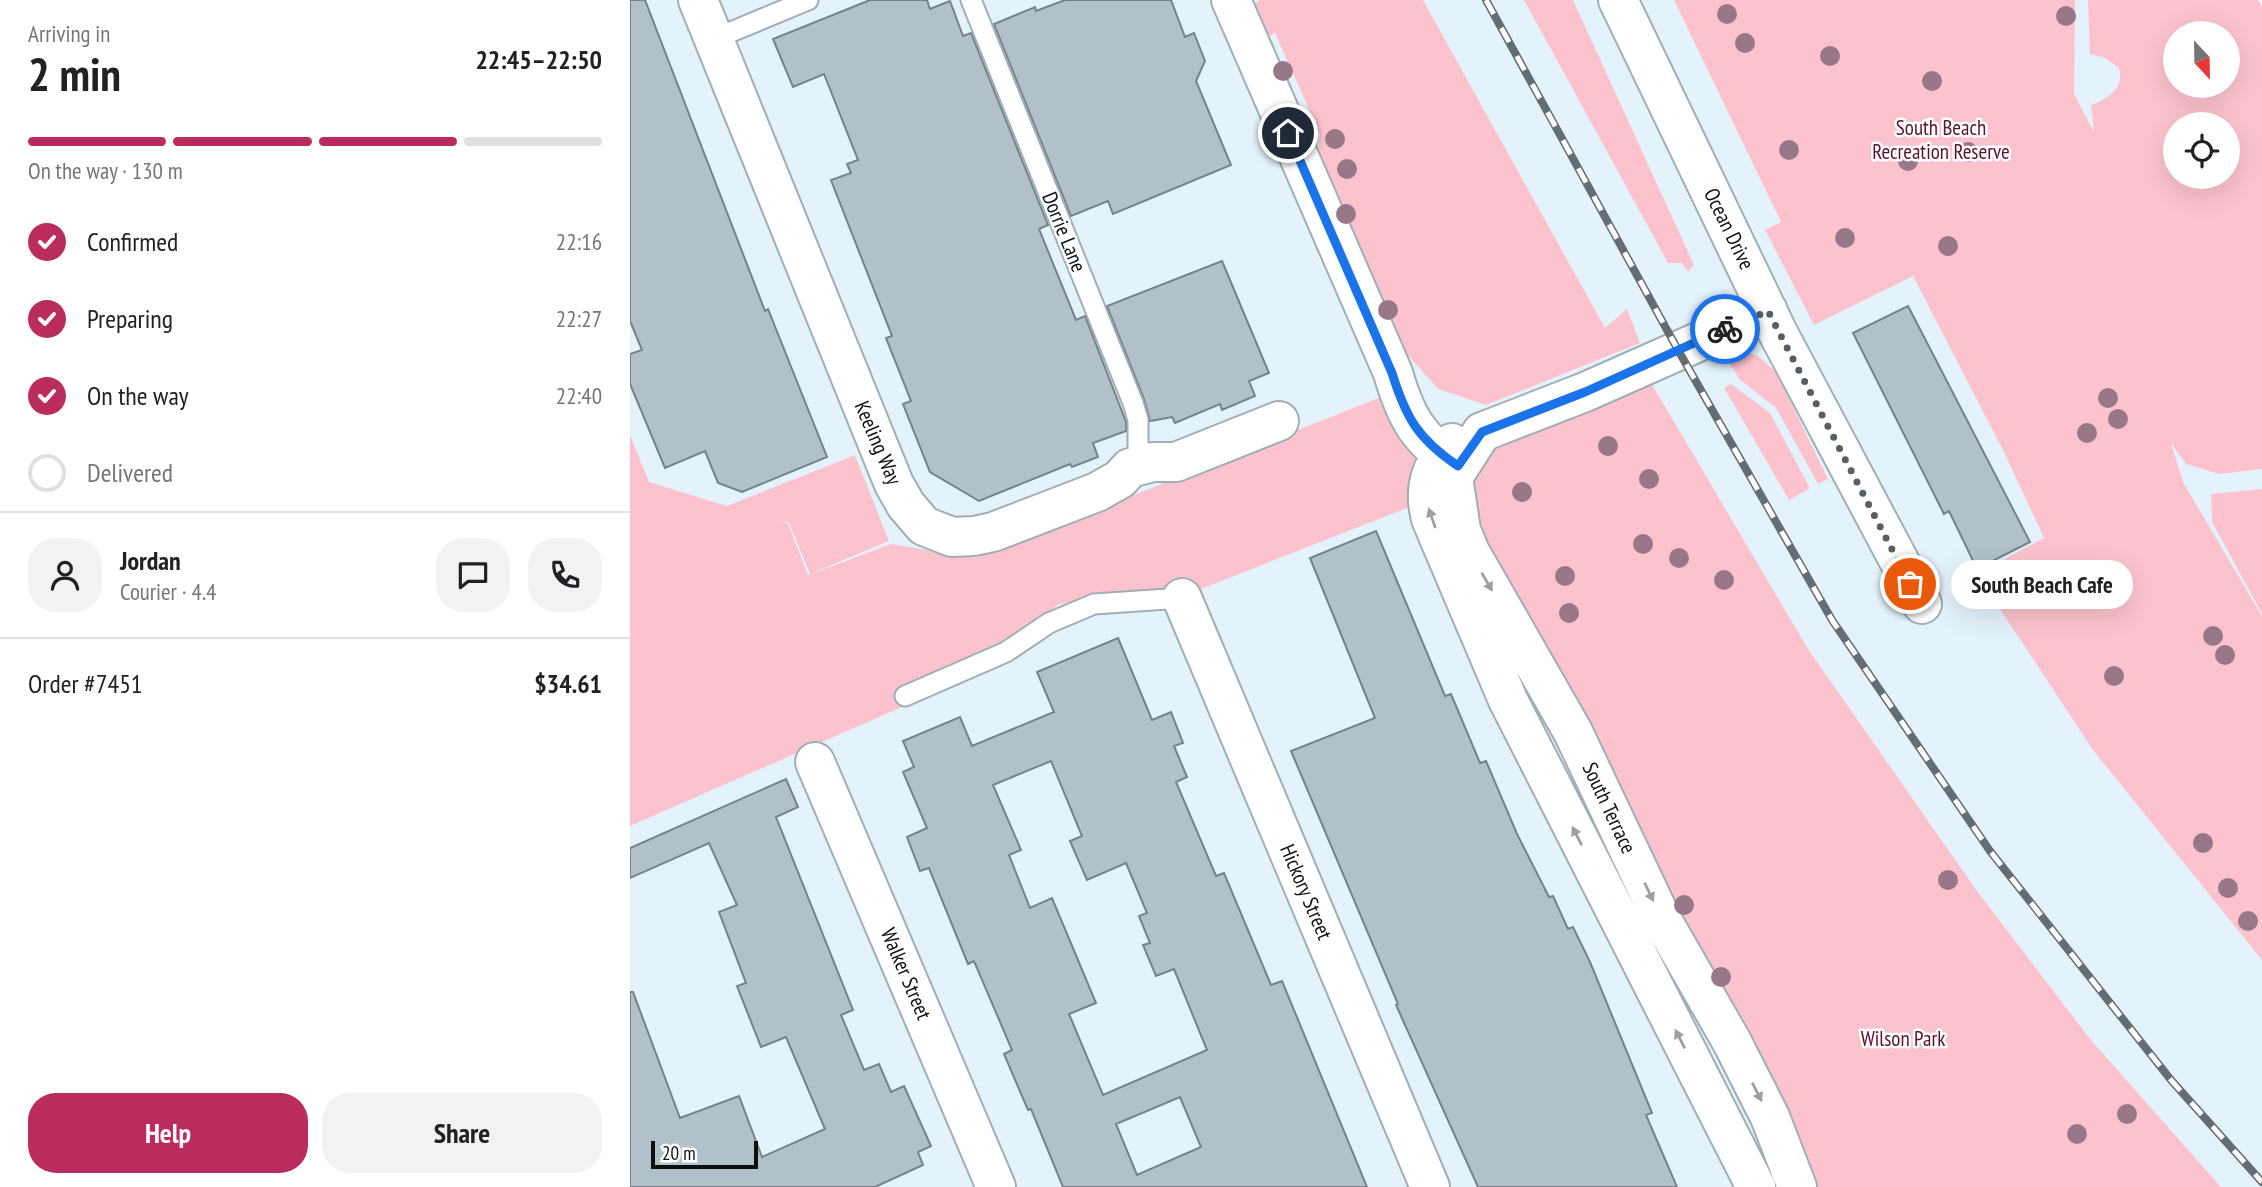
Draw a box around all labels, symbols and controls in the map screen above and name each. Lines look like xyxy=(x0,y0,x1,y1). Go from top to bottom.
text: Arriving in xyxy=(28,19,110,48)
north arrow xyxy=(2163,21,2240,98)
map controls xyxy=(2163,21,2240,189)
text: 22:45–22:50 xyxy=(475,43,602,76)
text: 2 min xyxy=(28,44,121,104)
pin xyxy=(1258,103,1318,163)
button: locate xyxy=(2163,112,2240,189)
icon: home xyxy=(1269,114,1307,152)
park label: South Beach Recreation Reserve xyxy=(1872,114,2010,165)
text: On the way · 130 m xyxy=(28,156,183,185)
street label: Ocean Drive xyxy=(1698,184,1761,274)
street label: Dorrie Lane xyxy=(1036,188,1093,276)
icon: check xyxy=(28,223,66,261)
text: Confirmed xyxy=(87,225,178,258)
text: 22:16 xyxy=(556,227,602,256)
courier xyxy=(1690,294,1760,364)
icon: check xyxy=(28,300,66,338)
text: Preparing xyxy=(87,302,173,335)
text: 22:27 xyxy=(556,304,602,333)
icon: bike xyxy=(1706,310,1744,348)
icon: check xyxy=(28,377,66,415)
text: On the way xyxy=(87,379,189,412)
text: 22:40 xyxy=(556,381,602,410)
street label: Keeling Way xyxy=(849,397,908,489)
text: Delivered xyxy=(87,456,173,489)
one-way arrow xyxy=(1426,508,1436,529)
button: person xyxy=(28,538,102,612)
button: chat xyxy=(436,538,510,612)
button: phone xyxy=(528,538,602,612)
text: Jordan xyxy=(120,544,181,577)
pin xyxy=(1880,554,1940,614)
callout: South Beach Cafe xyxy=(1952,560,2134,608)
icon: bag xyxy=(1891,565,1929,603)
text: South Beach Cafe xyxy=(1971,570,2113,599)
one-way arrow xyxy=(1481,573,1493,592)
text: Courier · 4.4 xyxy=(120,577,216,606)
text: Order #7451 xyxy=(28,667,143,700)
text: $34.61 xyxy=(534,667,602,700)
street label: South Terrace xyxy=(1577,758,1642,858)
one-way arrow xyxy=(1572,826,1583,846)
street label: Hickory Street xyxy=(1274,840,1339,944)
one-way arrow xyxy=(1643,882,1654,902)
street label: Walker Street xyxy=(875,924,938,1024)
park label: Wilson Park xyxy=(1861,1025,1945,1052)
one-way arrow xyxy=(1675,1029,1686,1049)
one-way arrow xyxy=(1752,1082,1763,1102)
button: Help xyxy=(28,1093,308,1173)
button: Share xyxy=(322,1093,602,1173)
scale bar xyxy=(651,1138,758,1170)
text: 20 m xyxy=(662,1141,696,1165)

